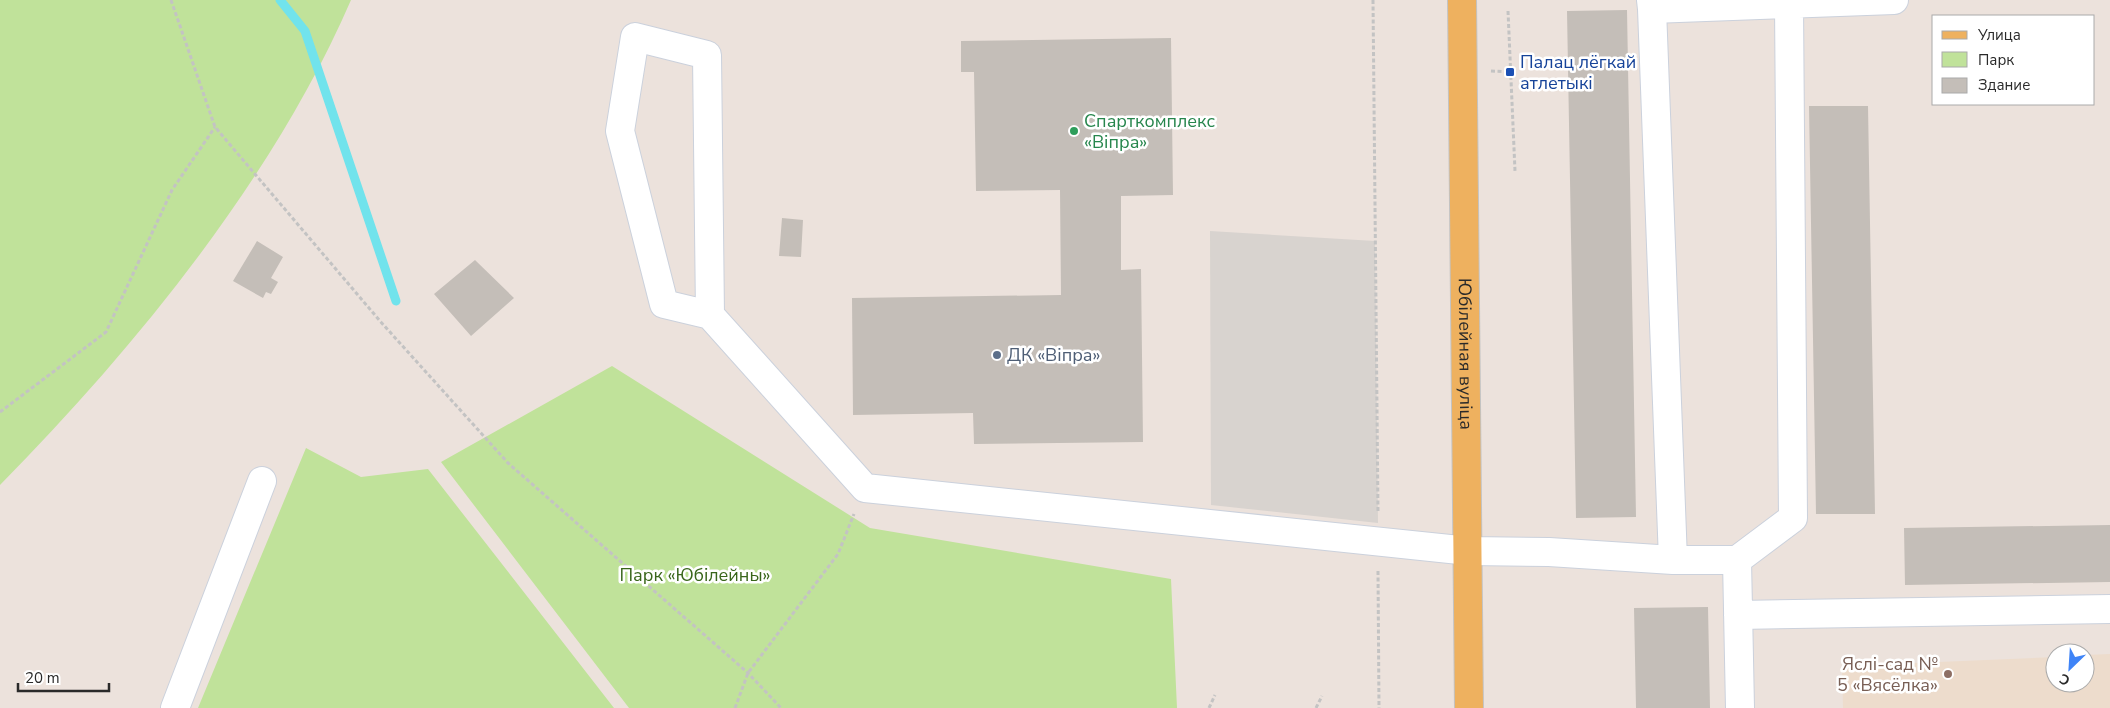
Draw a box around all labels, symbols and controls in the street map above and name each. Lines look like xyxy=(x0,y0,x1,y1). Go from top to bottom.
legend xyxy=(1932,15,2095,105)
text: Улица xyxy=(1977,25,2021,45)
place label: Палац лёгкай атлетыкі xyxy=(1520,50,1636,95)
text: Парк xyxy=(1978,50,2014,70)
marker: Палац лёгкай атлетыкі xyxy=(1504,66,1516,78)
text: Здание xyxy=(1978,75,2030,95)
place label: Спарткомплекс «Віпра» xyxy=(1084,109,1216,154)
marker: Спарткомплекс «Віпра» xyxy=(1068,125,1080,137)
street label: Юбілейная вуліца xyxy=(1453,278,1478,430)
place label: ДК «Віпра» xyxy=(1007,343,1100,367)
marker: ДК «Віпра» xyxy=(991,349,1003,361)
park label: Парк «Юбілейны» xyxy=(619,563,771,587)
north arrow xyxy=(2045,643,2095,693)
place label: Яслі-сад № 5 «Вясёлка» xyxy=(1837,652,1938,697)
scale bar xyxy=(18,660,109,692)
text: 20 m xyxy=(25,668,60,688)
marker: Яслі-сад № 5 «Вясёлка» xyxy=(1942,668,1954,680)
text: С xyxy=(2056,669,2073,690)

